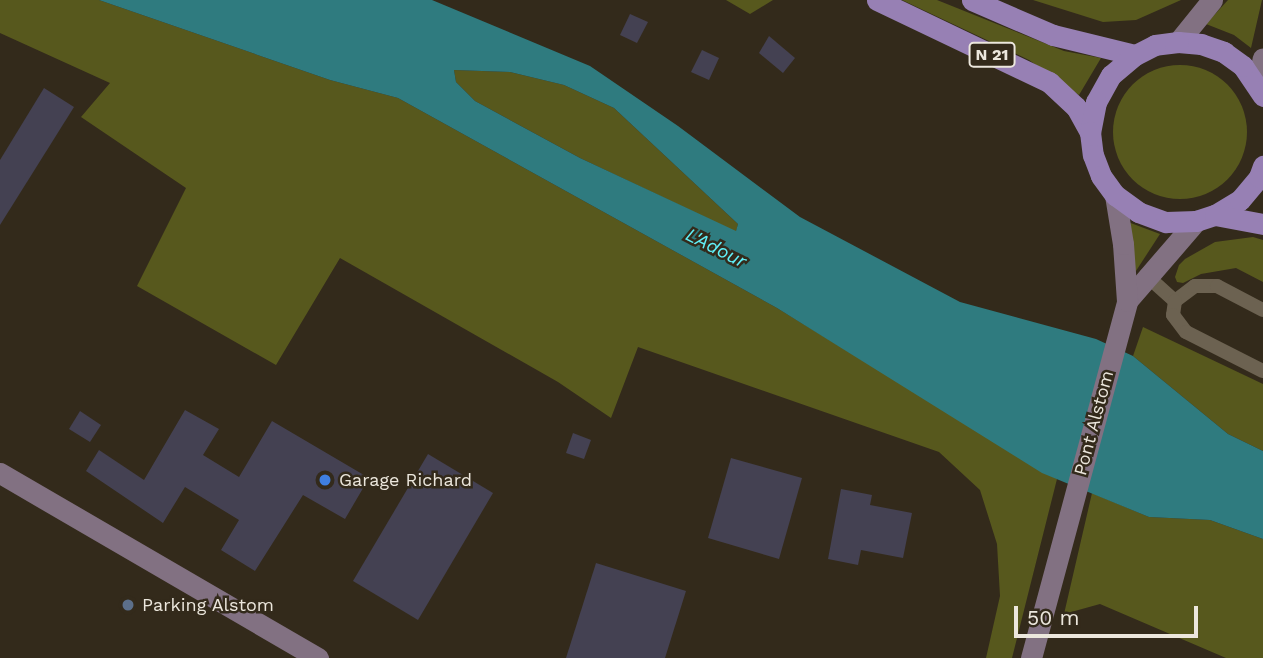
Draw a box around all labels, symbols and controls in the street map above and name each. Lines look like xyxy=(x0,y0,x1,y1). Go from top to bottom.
road number: N 21 xyxy=(968,42,1016,68)
water label: L'Adour xyxy=(682,223,750,273)
street label: Pont Alstom xyxy=(1070,368,1118,478)
place label: Garage Richard xyxy=(339,469,472,491)
marker: Garage Richard xyxy=(317,472,333,488)
scale bar xyxy=(1018,592,1202,636)
place label: Parking Alstom xyxy=(142,594,275,616)
marker: Parking Alstom xyxy=(120,597,136,613)
text: 50 m xyxy=(1027,605,1079,630)

